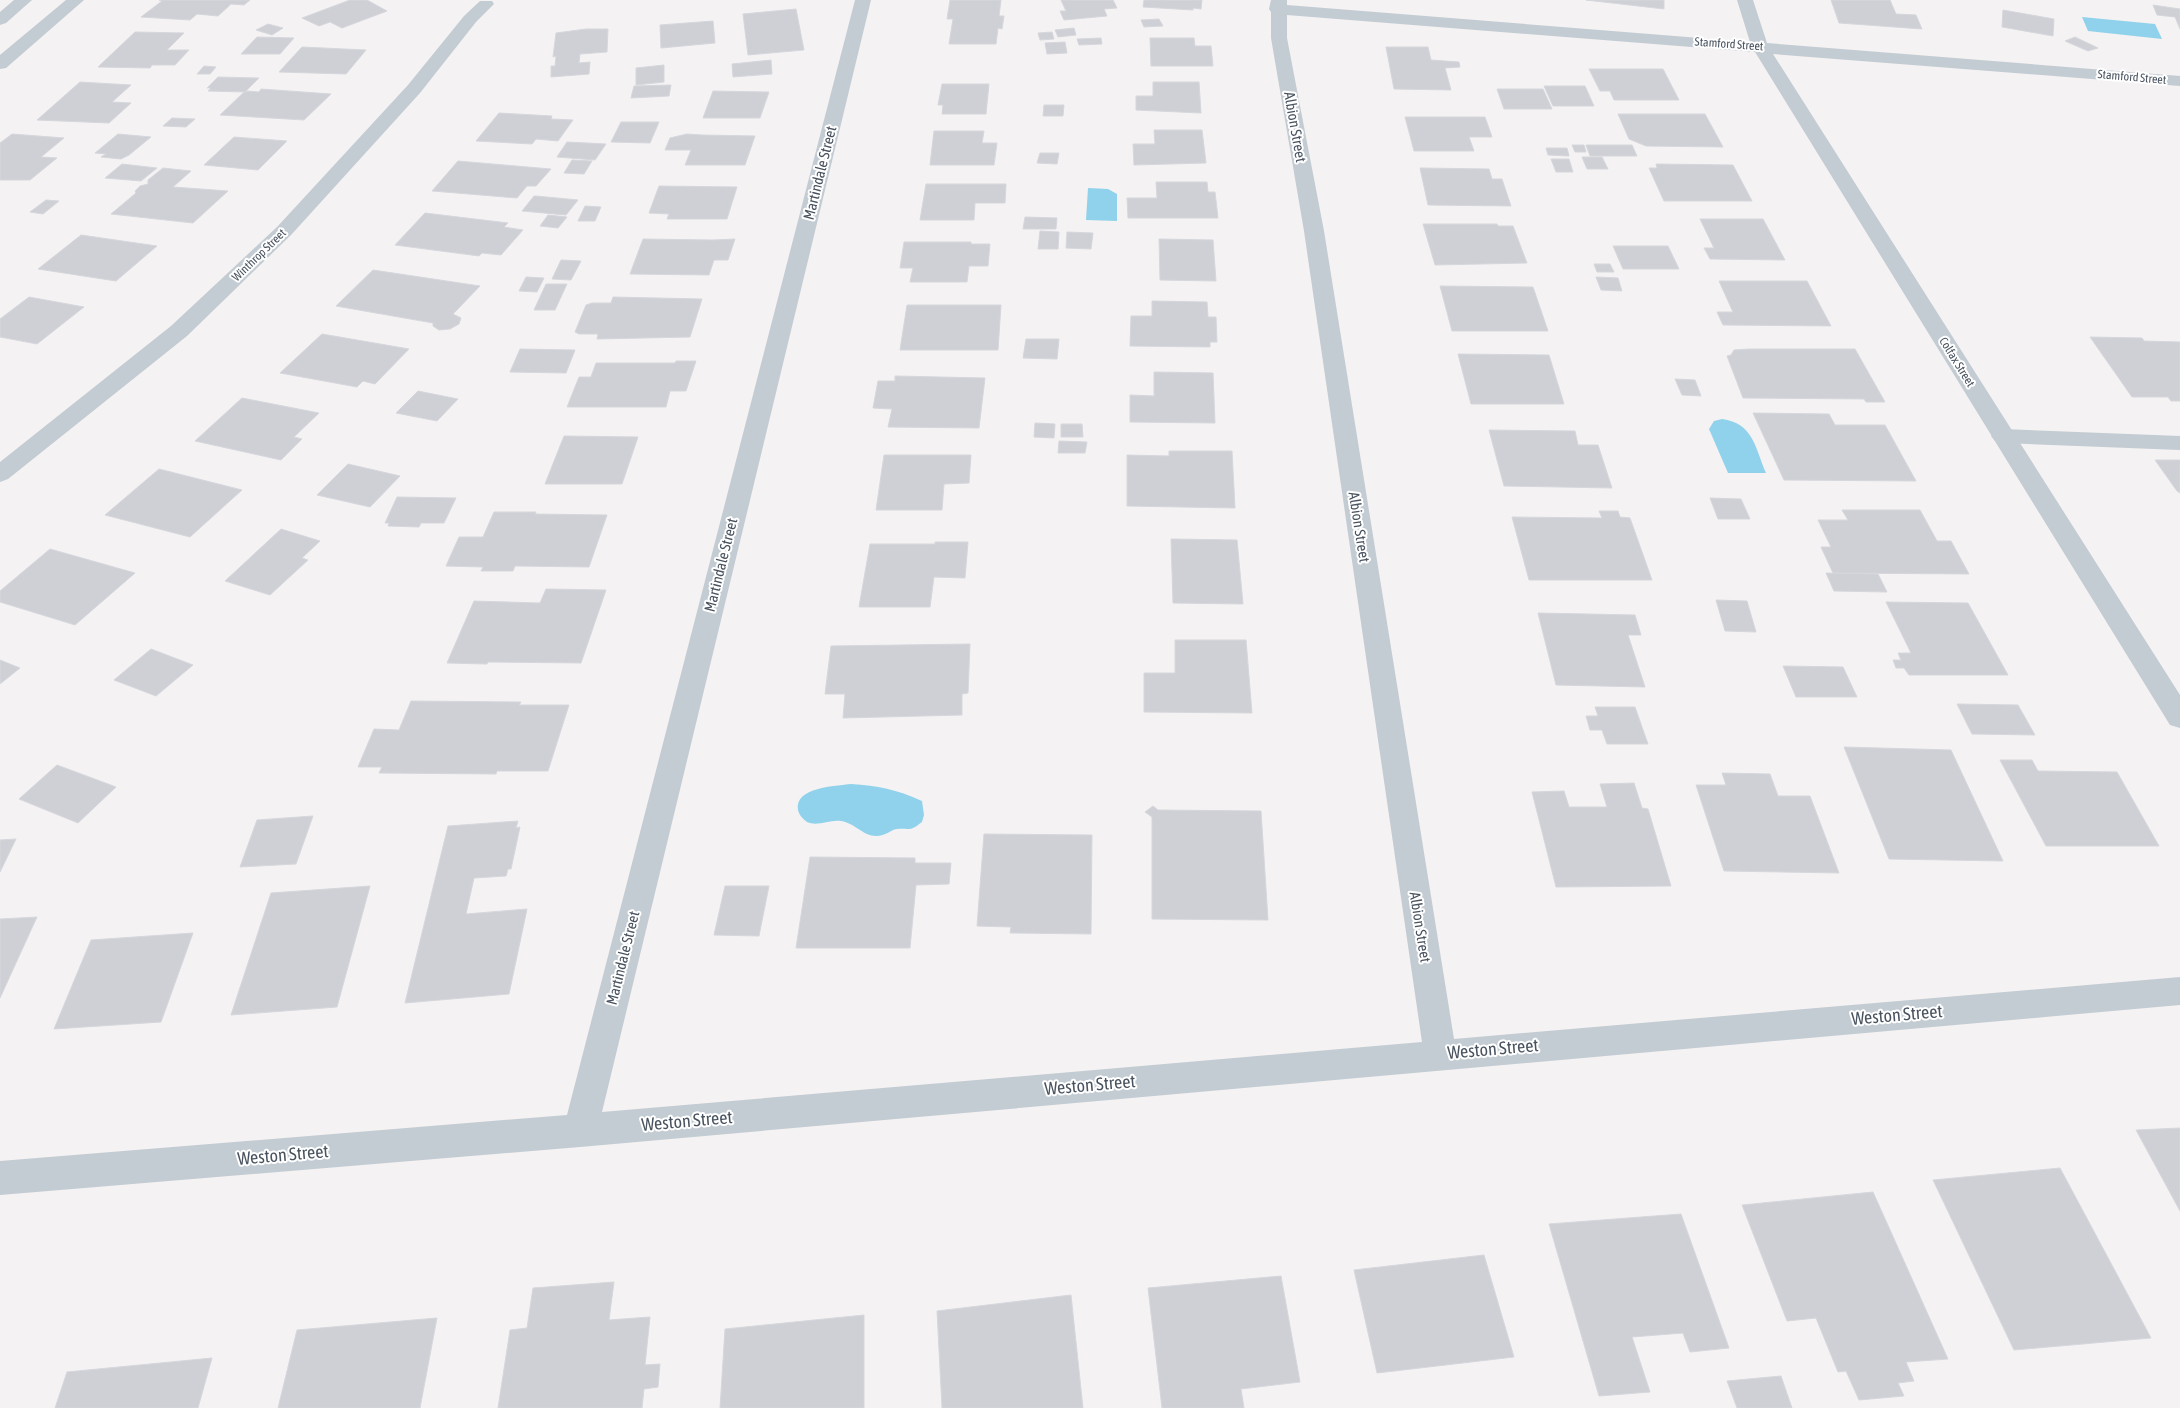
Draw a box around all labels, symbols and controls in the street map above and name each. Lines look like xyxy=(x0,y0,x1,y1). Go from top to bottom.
street label: Stamford Street xyxy=(1694,35,1764,53)
street label: Stamford Street xyxy=(2097,67,2167,87)
street label: Albion Street xyxy=(1281,90,1310,163)
street label: Martindale Street xyxy=(800,124,839,222)
street label: Winthrop Street xyxy=(229,225,289,284)
street label: Colfax Street xyxy=(1936,335,1978,390)
street label: Albion Street xyxy=(1346,490,1373,563)
street label: Martindale Street xyxy=(701,516,740,614)
street label: Albion Street xyxy=(1407,890,1434,963)
street label: Martindale Street xyxy=(603,909,642,1007)
street label: Weston Street xyxy=(1851,1000,1943,1029)
street label: Weston Street xyxy=(1447,1034,1539,1063)
street label: Weston Street xyxy=(1044,1070,1136,1099)
street label: Weston Street xyxy=(641,1106,733,1135)
street label: Weston Street xyxy=(237,1140,329,1169)

